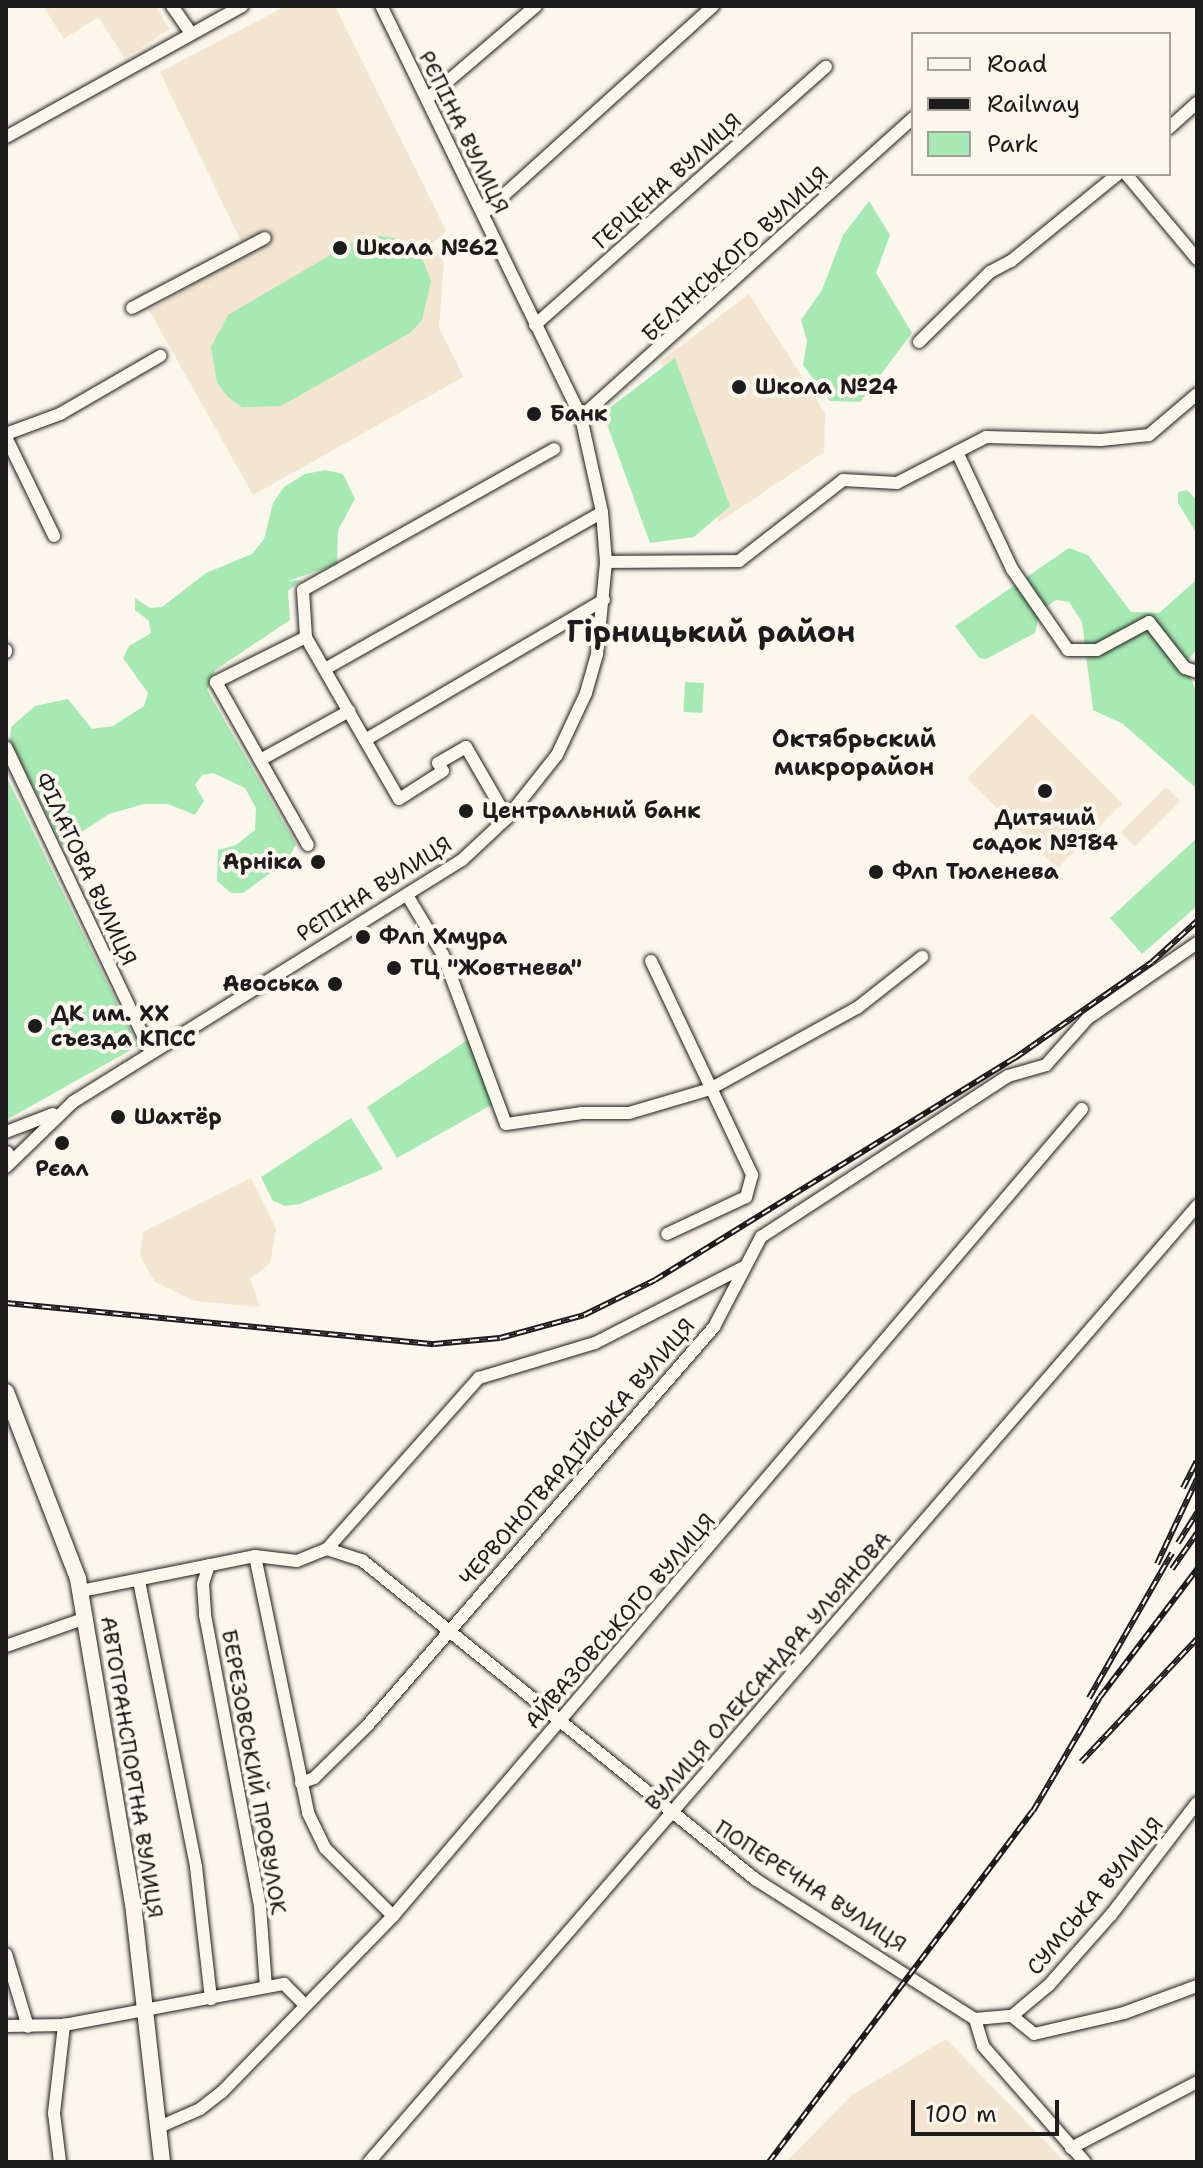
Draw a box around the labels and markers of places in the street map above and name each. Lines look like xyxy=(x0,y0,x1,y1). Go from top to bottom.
place label: Школа №62 xyxy=(356,235,499,261)
marker: Школа №62 xyxy=(331,239,349,257)
place label: Школа №24 xyxy=(755,374,898,400)
marker: Школа №24 xyxy=(730,378,748,396)
place label: Банк xyxy=(550,401,608,427)
marker: Банк xyxy=(525,405,543,423)
marker: Дитячий садок №184 xyxy=(1036,782,1054,800)
place label: Центральний банк xyxy=(482,798,701,824)
marker: Центральний банк xyxy=(457,802,475,820)
place label: Дитячий садок №184 xyxy=(972,804,1118,856)
place label: Арніка xyxy=(222,849,302,875)
marker: Арніка xyxy=(309,853,327,871)
place label: Флп Тюленева xyxy=(892,859,1059,885)
marker: Флп Тюленева xyxy=(867,863,885,881)
place label: Флп Хмура xyxy=(379,924,507,950)
marker: Флп Хмура xyxy=(354,928,372,946)
place label: ТЦ "Жовтнева" xyxy=(410,955,582,981)
marker: ТЦ "Жовтнева" xyxy=(385,959,403,977)
place label: Авоська xyxy=(223,971,319,997)
marker: Авоська xyxy=(326,975,344,993)
place label: ДК им. XX съезда КПСС xyxy=(51,1000,196,1052)
marker: ДК им. XX съезда КПСС xyxy=(26,1017,44,1035)
place label: Шахтёр xyxy=(134,1104,222,1130)
marker: Шахтёр xyxy=(109,1108,127,1126)
marker: Рєал xyxy=(53,1134,71,1152)
place label: Рєал xyxy=(35,1156,89,1182)

